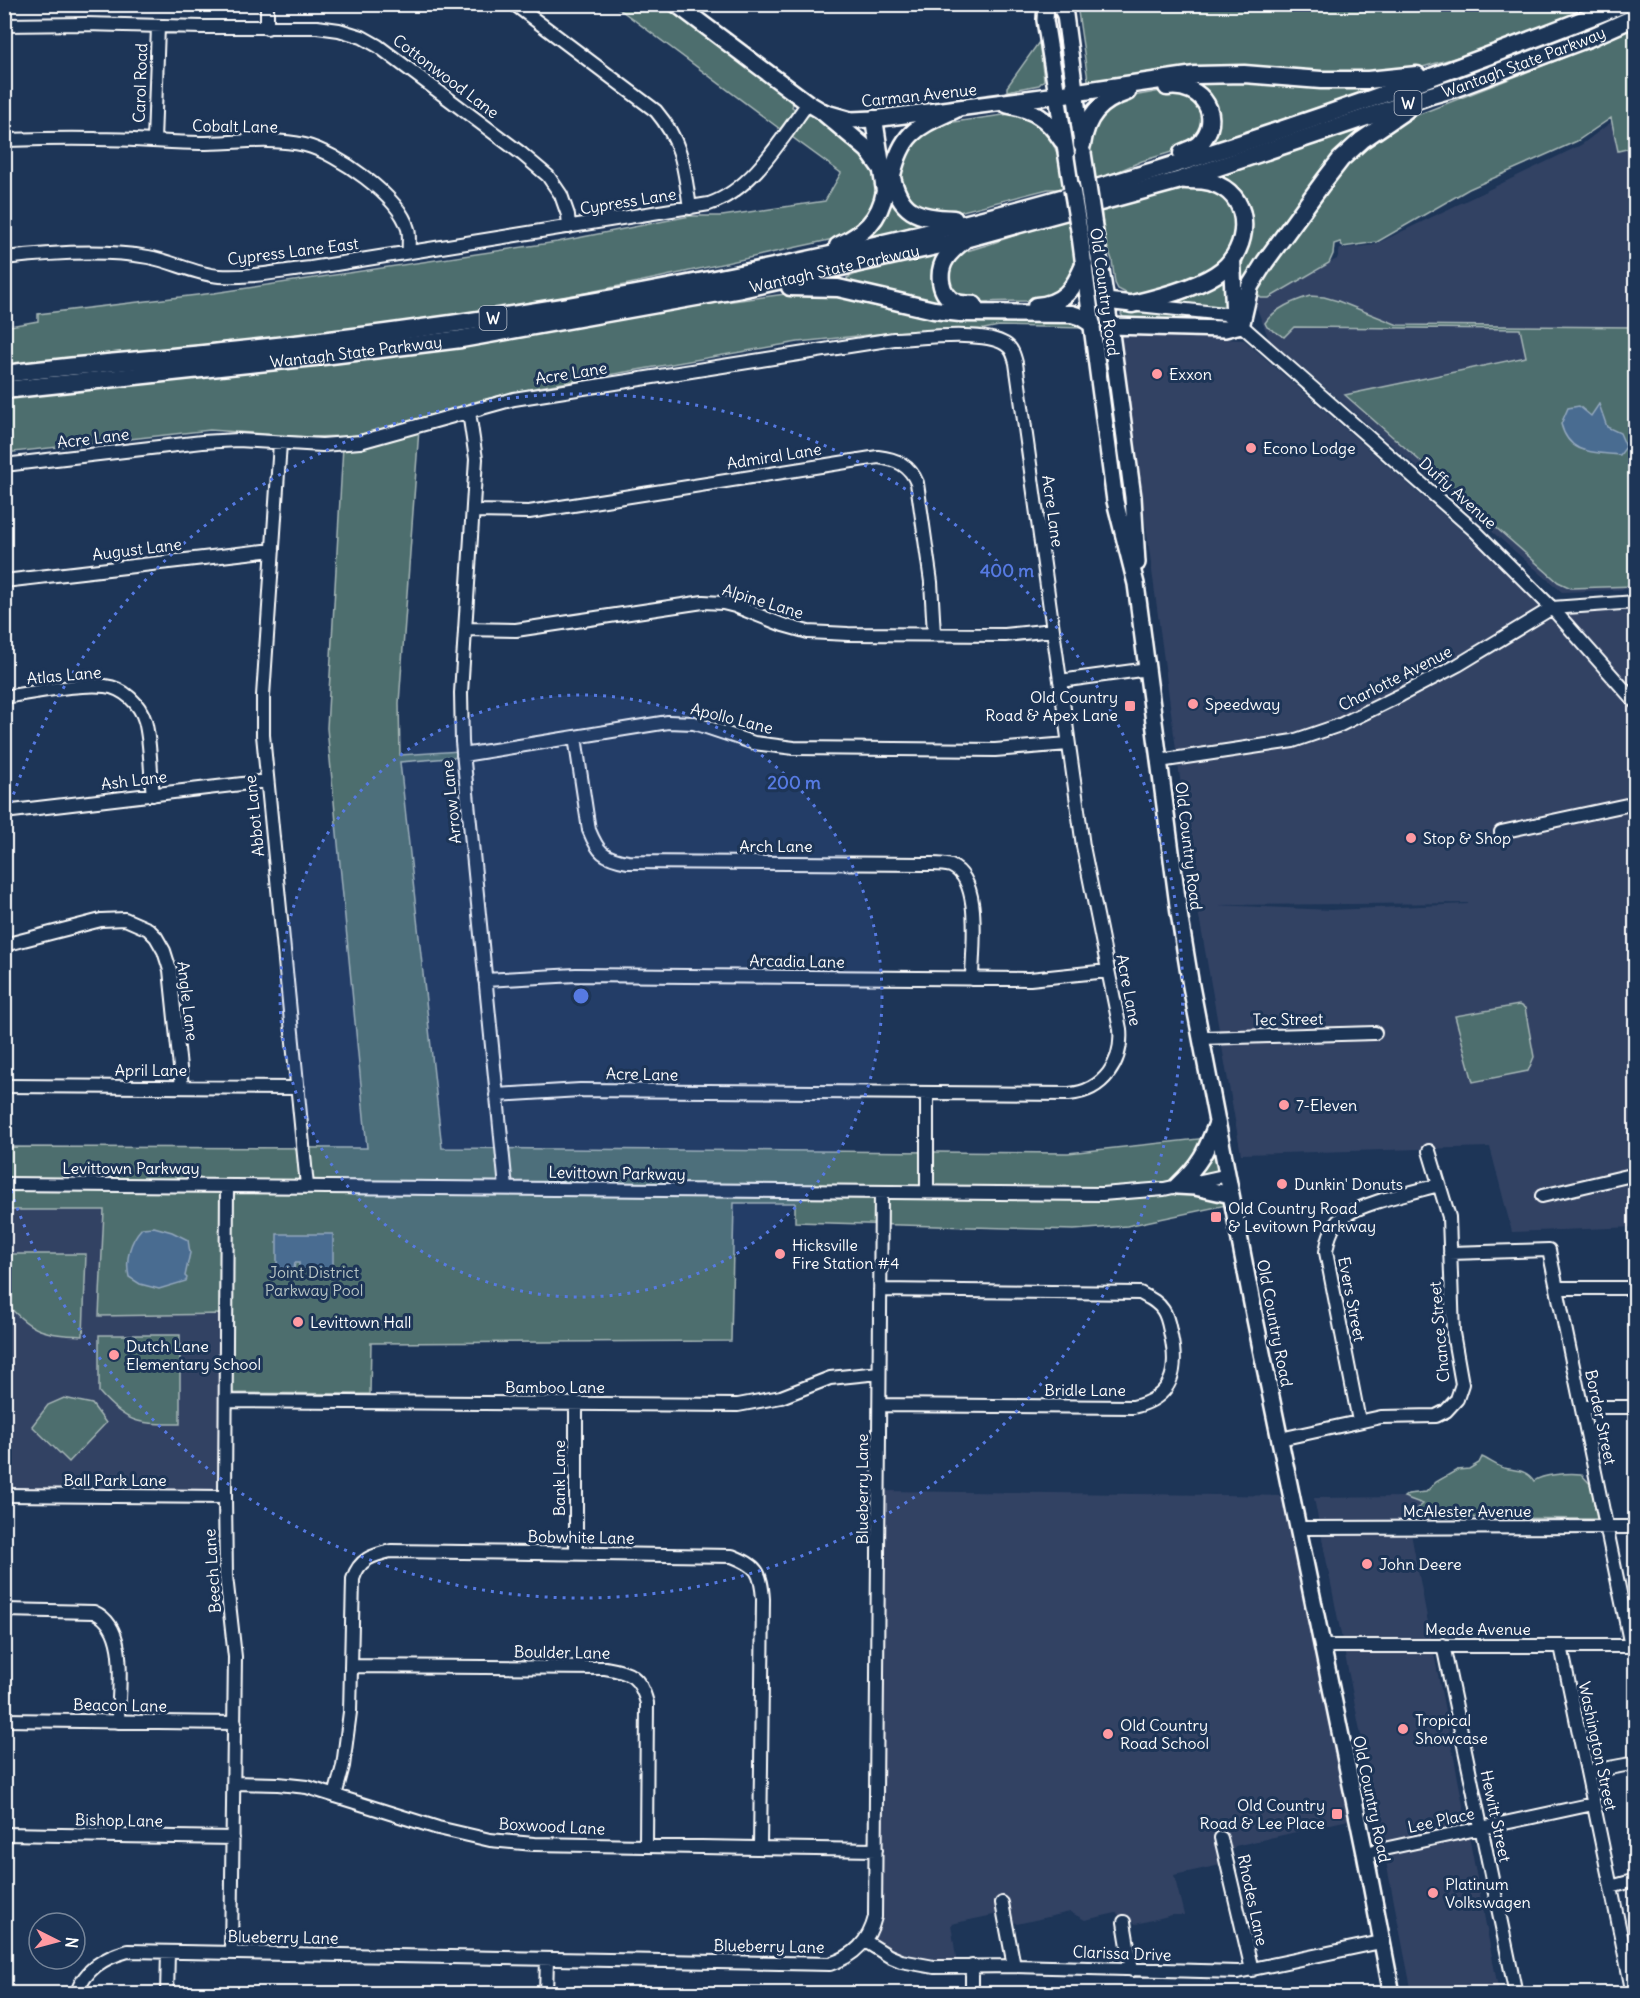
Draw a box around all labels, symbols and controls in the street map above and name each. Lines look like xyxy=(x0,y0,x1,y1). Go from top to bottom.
street label: Wantagh State Parkway xyxy=(1439,22,1609,102)
street label: Cottonwood Lane xyxy=(389,30,503,122)
street label: Carol Road xyxy=(129,43,151,123)
street label: Carman Avenue xyxy=(860,79,978,111)
road number: W xyxy=(1394,91,1422,115)
street label: Cobalt Lane xyxy=(192,115,278,137)
street label: Cypress Lane xyxy=(578,184,678,218)
street label: Old Country Road xyxy=(1086,227,1124,357)
street label: Cypress Lane East xyxy=(226,233,360,269)
street label: Wantagh State Parkway xyxy=(748,240,921,297)
road number: W xyxy=(480,306,506,330)
street label: Wantagh State Parkway xyxy=(269,331,443,372)
street label: Acre Lane xyxy=(534,357,608,389)
place label: Exxon xyxy=(1169,364,1212,384)
marker: Exxon xyxy=(1150,367,1164,381)
street label: Acre Lane xyxy=(56,424,130,452)
place label: Econo Lodge xyxy=(1263,438,1356,458)
street label: Admiral Lane xyxy=(725,439,823,473)
marker: Econo Lodge xyxy=(1244,441,1258,455)
street label: Duffy Avenue xyxy=(1415,453,1501,533)
street label: Acre Lane xyxy=(1038,474,1068,548)
street label: August Lane xyxy=(91,534,183,564)
text: 400 m xyxy=(980,559,1034,582)
street label: Alpine Lane xyxy=(720,579,806,623)
street label: Charlotte Avenue xyxy=(1335,641,1455,715)
street label: Atlas Lane xyxy=(26,662,102,688)
place label: Old Country Road & Apex Lane xyxy=(985,687,1118,725)
place label: Speedway xyxy=(1205,694,1280,714)
marker: Speedway xyxy=(1186,697,1200,711)
street label: Apollo Lane xyxy=(689,698,775,738)
marker: Old Country Road & Apex Lane xyxy=(1123,699,1137,713)
street label: Arrow Lane xyxy=(437,759,465,845)
street label: Ash Lane xyxy=(100,766,168,794)
text: 200 m xyxy=(767,771,821,794)
street label: Abbot Lane xyxy=(240,774,268,858)
street label: Old Country Road xyxy=(1171,781,1207,911)
place label: Stop & Shop xyxy=(1423,828,1511,848)
marker: Stop & Shop xyxy=(1404,831,1418,845)
street label: Arch Lane xyxy=(739,836,813,856)
street label: Arcadia Lane xyxy=(749,950,845,972)
street label: Acre Lane xyxy=(1112,953,1146,1027)
street label: Angle Lane xyxy=(173,960,203,1042)
centre of rings xyxy=(571,986,591,1006)
street label: Tec Street xyxy=(1253,1008,1324,1030)
street label: April Lane xyxy=(115,1060,187,1080)
street label: Acre Lane xyxy=(606,1063,678,1085)
place label: 7-Eleven xyxy=(1296,1095,1357,1115)
marker: 7-Eleven xyxy=(1277,1098,1291,1112)
street label: Levittown Parkway xyxy=(62,1158,200,1178)
street label: Levittown Parkway xyxy=(548,1162,686,1184)
place label: Dunkin' Donuts xyxy=(1294,1174,1403,1194)
marker: Dunkin' Donuts xyxy=(1275,1177,1289,1191)
place label: Old Country Road & Levitown Parkway xyxy=(1228,1198,1376,1236)
marker: Old Country Road & Levitown Parkway xyxy=(1209,1210,1223,1224)
place label: Hicksville Fire Station #4 xyxy=(792,1235,899,1273)
marker: Hicksville Fire Station #4 xyxy=(773,1247,787,1261)
street label: Evers Street xyxy=(1334,1255,1370,1344)
street label: Old Country Road xyxy=(1253,1258,1297,1388)
park label: Joint District Parkway Pool xyxy=(265,1262,363,1300)
street label: Chance Street xyxy=(1425,1280,1453,1383)
place label: Levittown Hall xyxy=(310,1312,411,1332)
marker: Levittown Hall xyxy=(291,1315,305,1329)
place label: Dutch Lane Elementary School xyxy=(126,1336,261,1374)
marker: Dutch Lane Elementary School xyxy=(107,1348,121,1362)
street label: Border Street xyxy=(1581,1368,1621,1467)
street label: Bamboo Lane xyxy=(505,1377,605,1397)
street label: Bridle Lane xyxy=(1044,1380,1126,1400)
street label: Blueberry Lane xyxy=(852,1434,872,1544)
street label: Bank Lane xyxy=(549,1440,569,1516)
street label: Ball Park Lane xyxy=(63,1470,167,1490)
street label: McAlester Avenue xyxy=(1403,1501,1531,1521)
street label: Bobwhite Lane xyxy=(527,1526,635,1548)
street label: Beech Lane xyxy=(199,1528,225,1614)
place label: John Deere xyxy=(1379,1554,1462,1574)
marker: John Deere xyxy=(1360,1557,1374,1571)
street label: Meade Avenue xyxy=(1425,1619,1531,1639)
street label: Boulder Lane xyxy=(514,1641,610,1663)
street label: Washington Street xyxy=(1575,1680,1622,1813)
street label: Beacon Lane xyxy=(73,1694,167,1716)
place label: Tropical Showcase xyxy=(1415,1710,1488,1748)
place label: Old Country Road School xyxy=(1120,1715,1209,1753)
marker: Tropical Showcase xyxy=(1396,1722,1410,1736)
marker: Old Country Road School xyxy=(1101,1727,1115,1741)
street label: Old Country Road xyxy=(1349,1734,1395,1864)
street label: Hewitt Street xyxy=(1477,1768,1516,1864)
place label: Old Country Road & Lee Place xyxy=(1200,1795,1325,1833)
street label: Lee Place xyxy=(1406,1803,1476,1837)
marker: Old Country Road & Lee Place xyxy=(1330,1807,1344,1821)
street label: Bishop Lane xyxy=(75,1809,163,1831)
street label: Boxwood Lane xyxy=(498,1813,606,1839)
street label: Rhodes Lane xyxy=(1234,1852,1272,1948)
place label: Platinum Volkswagen xyxy=(1445,1874,1531,1912)
marker: Platinum Volkswagen xyxy=(1426,1886,1440,1900)
north arrow xyxy=(27,1911,87,1971)
street label: Blueberry Lane xyxy=(227,1926,339,1948)
street label: Blueberry Lane xyxy=(713,1935,825,1957)
text: N xyxy=(61,1936,82,1949)
street label: Clarissa Drive xyxy=(1072,1941,1172,1965)

